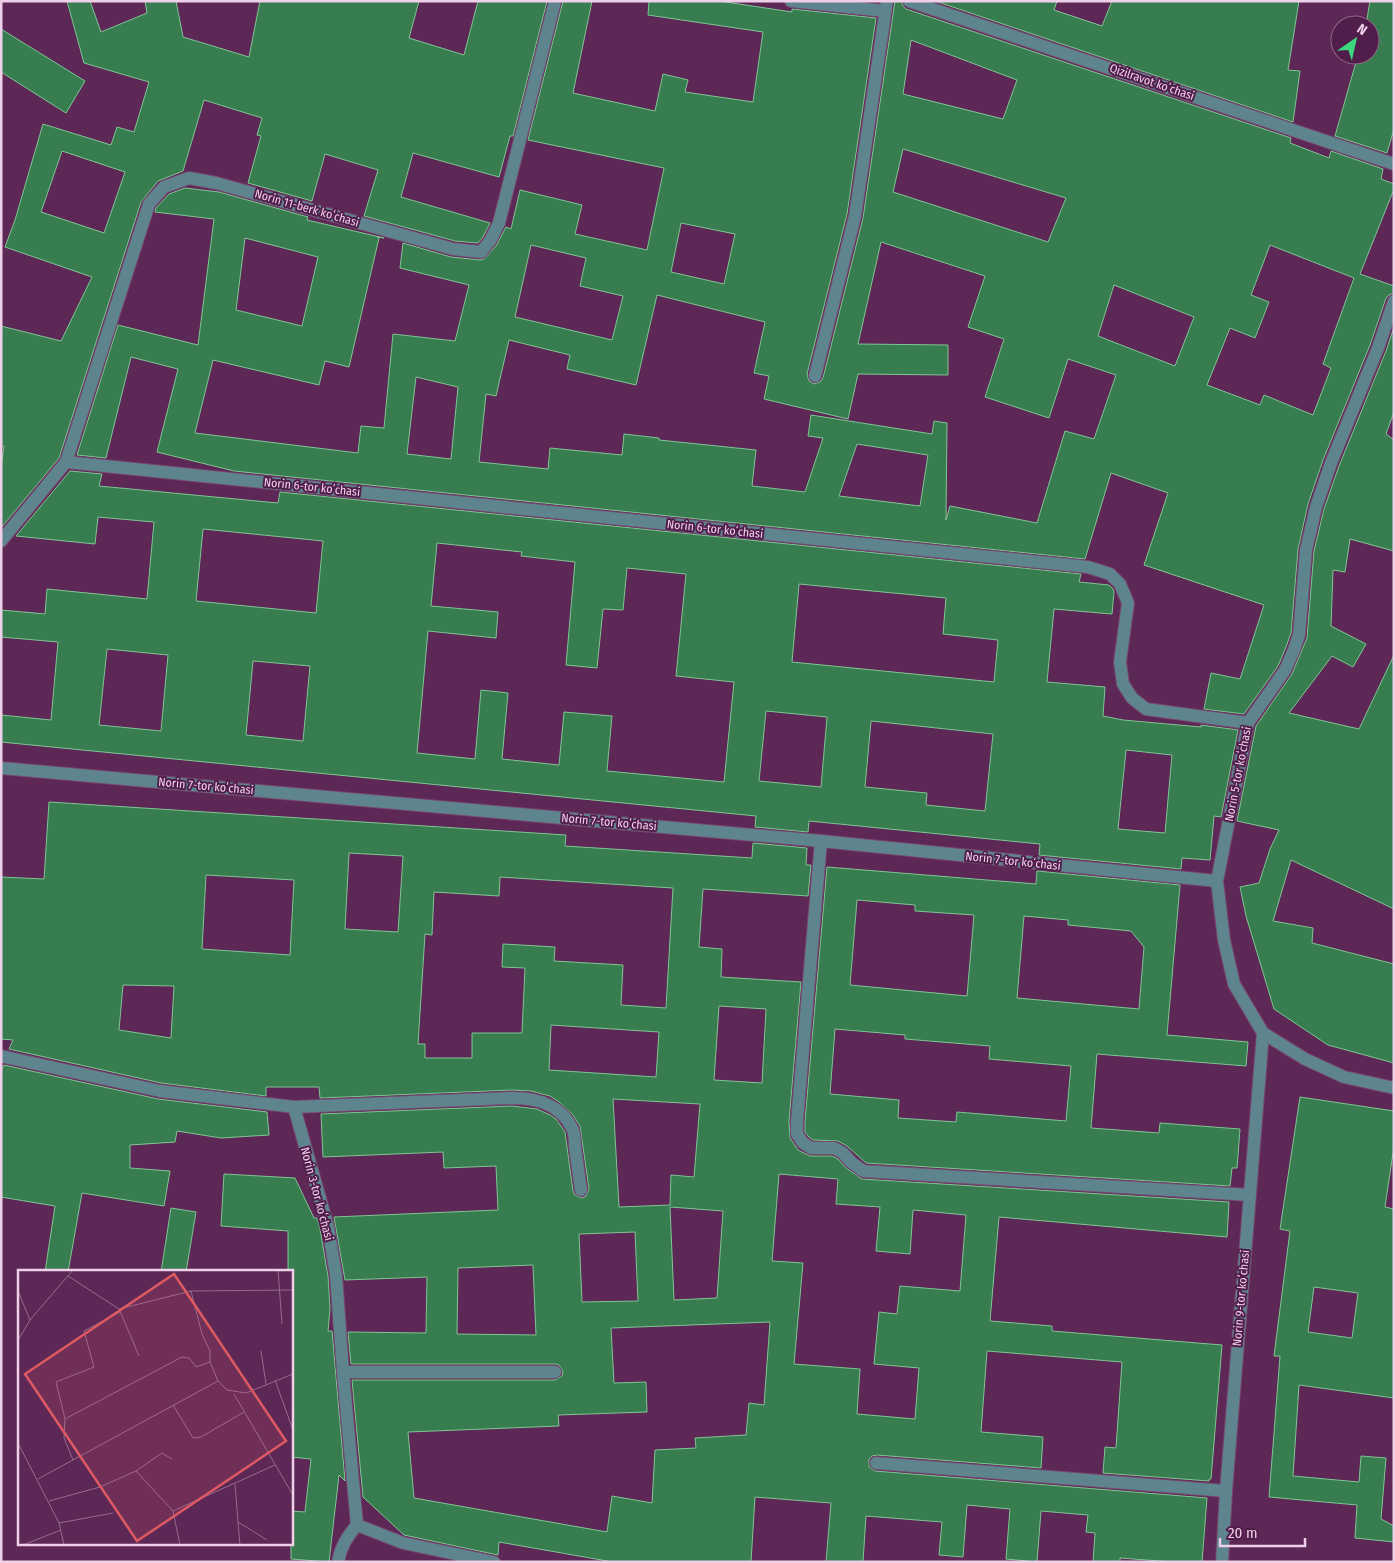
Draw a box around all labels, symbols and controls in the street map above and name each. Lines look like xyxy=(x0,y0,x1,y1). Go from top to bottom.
north arrow xyxy=(1330,15,1380,65)
text: N xyxy=(1354,20,1370,39)
street label: Qizilravot koʻchasi xyxy=(1108,60,1197,103)
street label: Norin 11-berk koʻchasi xyxy=(253,185,361,230)
street label: Norin 6-tor koʻchasi xyxy=(263,474,361,499)
street label: Norin 6-tor koʻchasi xyxy=(666,516,764,541)
street label: Norin 5-tor koʻchasi xyxy=(1221,725,1254,823)
street label: Norin 7-tor koʻchasi xyxy=(158,774,254,797)
street label: Norin 7-tor koʻchasi xyxy=(561,810,657,833)
street label: Norin 7-tor koʻchasi xyxy=(965,848,1061,873)
street label: Norin 3-tor koʻchasi xyxy=(298,1145,337,1242)
street label: Norin 9-tor koʻchasi xyxy=(1229,1249,1252,1347)
inset map xyxy=(18,1270,292,1546)
scale bar xyxy=(1220,1516,1305,1548)
text: 20 m xyxy=(1228,1524,1258,1542)

